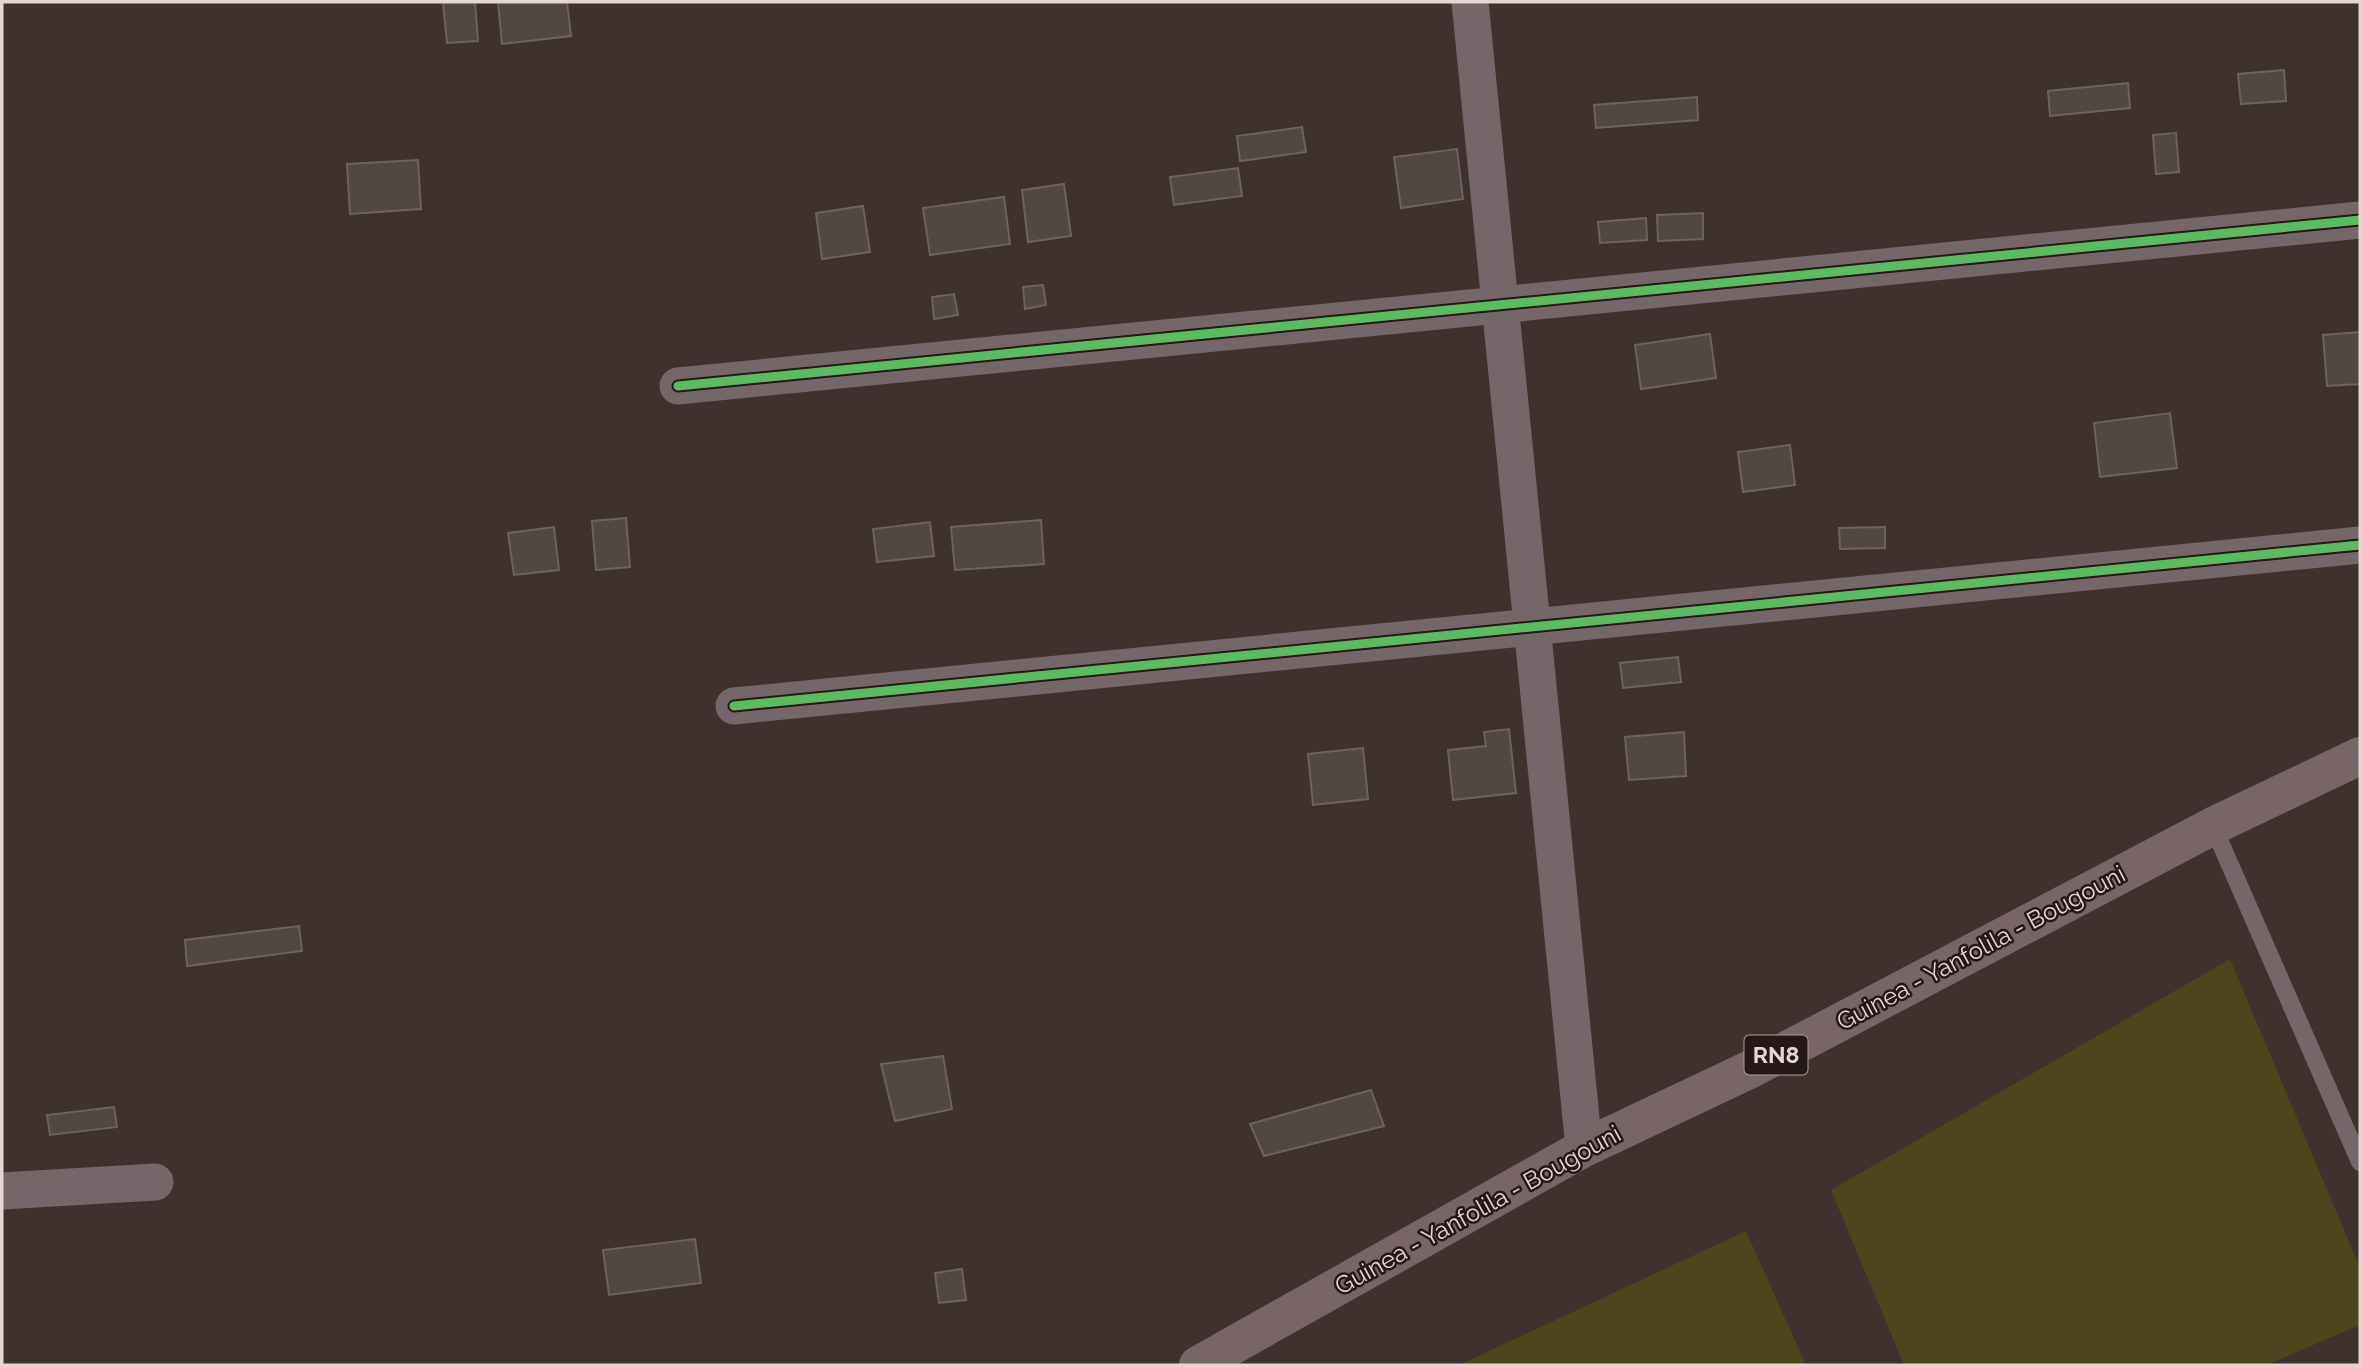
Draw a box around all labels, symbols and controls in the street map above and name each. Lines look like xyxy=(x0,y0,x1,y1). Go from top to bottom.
street label: Guinea - Yanfolila - Bougouni xyxy=(1832,859,2130,1036)
road number: RN8 xyxy=(1744,1036,1808,1074)
street label: Guinea - Yanfolila - Bougouni xyxy=(1330,1119,1626,1300)

